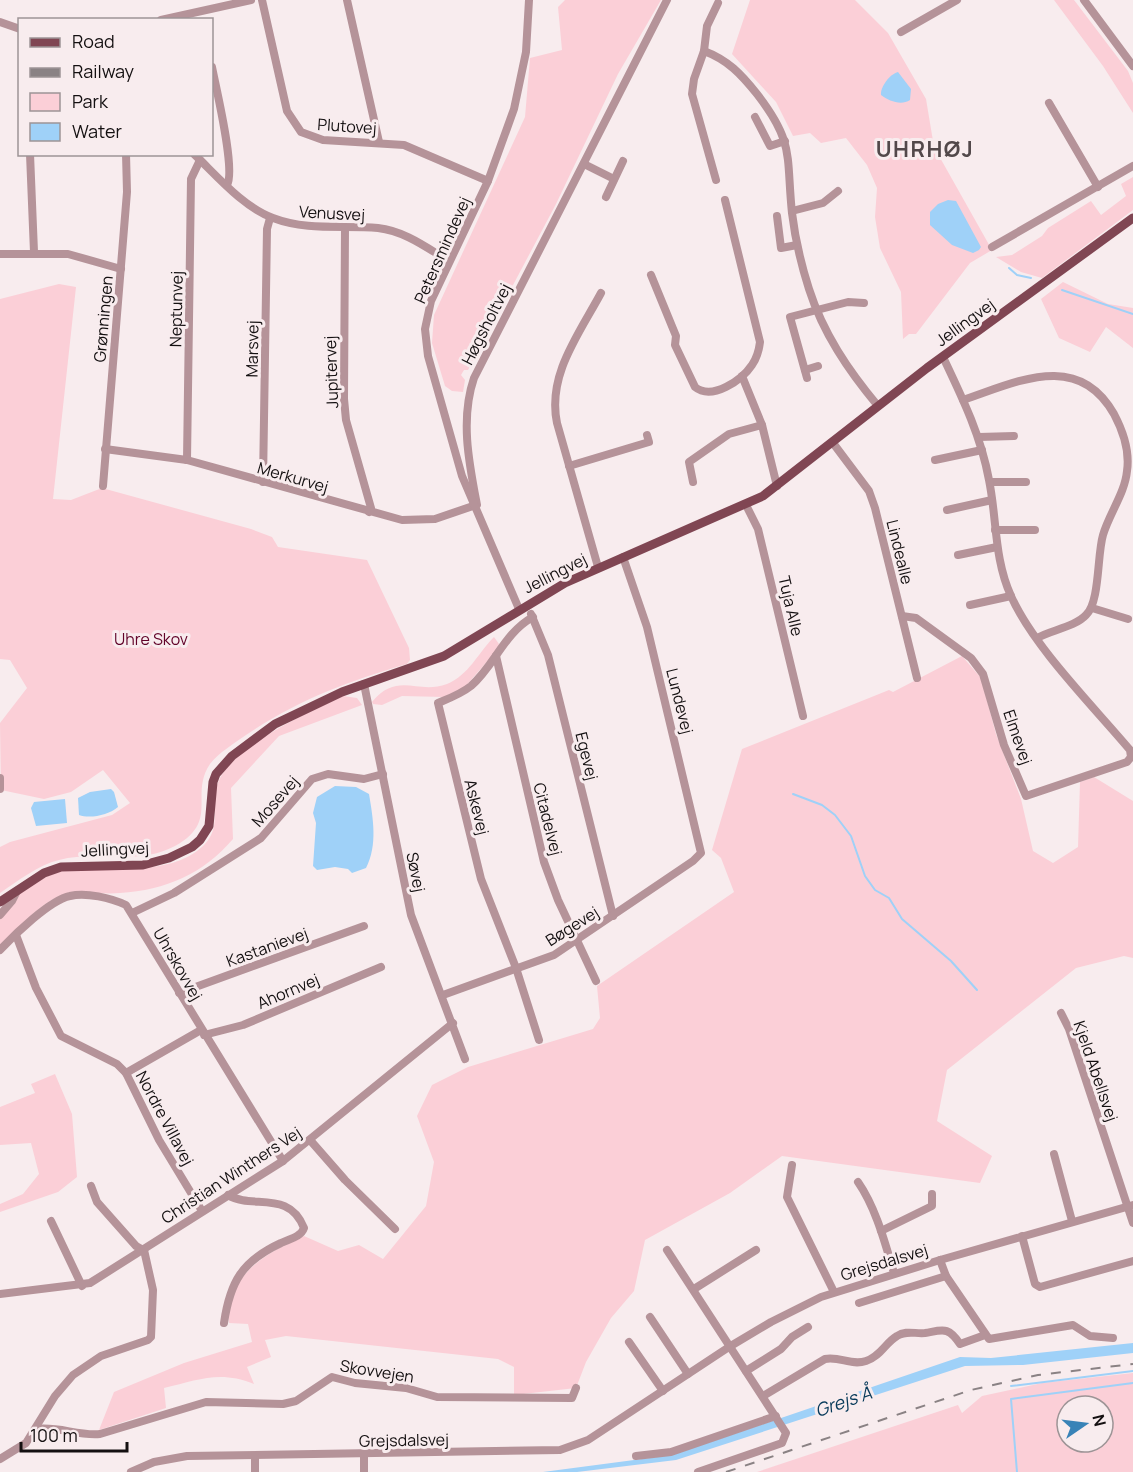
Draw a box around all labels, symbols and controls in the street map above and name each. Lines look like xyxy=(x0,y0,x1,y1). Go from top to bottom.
legend xyxy=(18,18,213,156)
text: Road xyxy=(72,29,115,53)
text: Railway xyxy=(72,59,134,83)
text: Park xyxy=(72,89,109,113)
street label: Plutovej xyxy=(317,113,377,139)
text: Water xyxy=(72,119,122,143)
district label: UHRHØJ xyxy=(876,134,974,164)
street label: Petersmindevej xyxy=(409,193,475,307)
street label: Venusvej xyxy=(298,200,366,226)
street label: Neptunvej xyxy=(164,271,188,347)
street label: Grønningen xyxy=(88,275,118,363)
street label: Høgsholtvej xyxy=(456,280,516,368)
street label: Jellingvej xyxy=(931,293,999,351)
street label: Marsvej xyxy=(241,320,263,378)
street label: Jupitervej xyxy=(319,335,343,409)
street label: Merkurvej xyxy=(255,456,331,498)
street label: Lindealle xyxy=(881,517,919,587)
street label: Jellingvej xyxy=(520,548,590,598)
street label: Tuja Alle xyxy=(773,574,809,638)
park label: Uhre Skov xyxy=(114,628,188,650)
street label: Lundevej xyxy=(661,666,699,736)
street label: Elmevej xyxy=(998,707,1038,767)
street label: Egevej xyxy=(570,730,604,782)
street label: Mosevej xyxy=(247,771,303,831)
street label: Askevej xyxy=(459,777,495,837)
street label: Citadelvej xyxy=(528,780,568,858)
street label: Jellingvej xyxy=(80,836,150,862)
street label: Søvej xyxy=(401,850,431,894)
street label: Bøgevej xyxy=(541,901,603,951)
street label: Kastanievej xyxy=(223,922,311,972)
street label: Uhrskovvej xyxy=(148,924,208,1004)
street label: Ahornvej xyxy=(254,968,322,1014)
street label: Kjeld Abellsvej xyxy=(1069,1018,1123,1124)
street label: Nordre Villavej xyxy=(131,1067,199,1169)
street label: Christian Winthers Vej xyxy=(157,1121,305,1229)
street label: Grejsdalsvej xyxy=(838,1238,930,1286)
street label: Skovvejen xyxy=(338,1354,416,1388)
water label: Grejs Å xyxy=(811,1380,875,1422)
north arrow xyxy=(1055,1394,1115,1454)
text: N xyxy=(1087,1412,1112,1429)
scale bar xyxy=(21,1415,128,1453)
text: 100 m xyxy=(30,1423,78,1447)
street label: Grejsdalsvej xyxy=(359,1428,449,1452)

